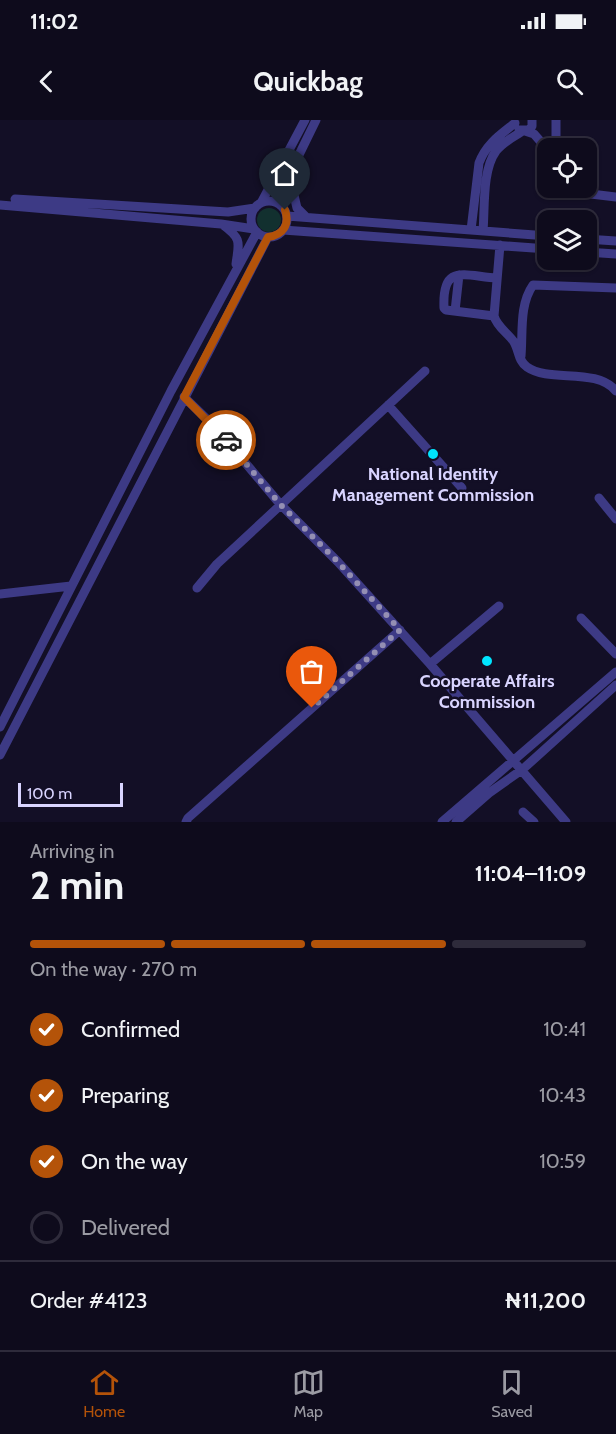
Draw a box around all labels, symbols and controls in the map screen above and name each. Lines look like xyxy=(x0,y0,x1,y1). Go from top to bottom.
text: 11:02 xyxy=(30,8,78,35)
icon: back xyxy=(30,65,63,98)
text: Quickbag xyxy=(253,65,363,98)
icon: search xyxy=(553,65,586,98)
map controls xyxy=(537,138,597,270)
button: locate xyxy=(537,138,597,198)
pin xyxy=(259,148,310,210)
icon: home xyxy=(268,157,301,190)
button: layers xyxy=(537,210,597,270)
courier xyxy=(196,410,256,470)
icon: car xyxy=(210,424,243,457)
marker: National Identity Management Commission xyxy=(426,447,440,461)
place label: National Identity Management Commission xyxy=(332,463,534,506)
pin xyxy=(286,646,337,708)
marker: Cooperate Affairs Commission xyxy=(480,654,494,668)
icon: bag xyxy=(295,655,328,688)
place label: Cooperate Affairs Commission xyxy=(419,670,555,713)
scale bar xyxy=(18,780,123,808)
text: 100 m xyxy=(27,784,72,803)
text: Arriving in xyxy=(30,839,114,863)
text: 11:04–11:09 xyxy=(475,860,586,887)
text: 2 min xyxy=(30,861,124,909)
text: On the way · 270 m xyxy=(30,957,197,981)
icon: check xyxy=(30,1013,63,1046)
text: Confirmed xyxy=(81,1016,180,1043)
text: 10:41 xyxy=(543,1017,586,1041)
icon: check xyxy=(30,1079,63,1112)
text: Preparing xyxy=(81,1082,169,1109)
text: 10:43 xyxy=(539,1083,586,1107)
icon: check xyxy=(30,1145,63,1178)
text: On the way xyxy=(81,1148,188,1175)
text: 10:59 xyxy=(539,1149,586,1173)
text: Delivered xyxy=(81,1214,170,1241)
text: Order #4123 xyxy=(30,1287,148,1314)
text: ₦11,200 xyxy=(504,1287,586,1314)
tab: Home xyxy=(83,1366,125,1421)
tab: Map xyxy=(292,1366,325,1421)
tab: Saved xyxy=(491,1366,533,1421)

